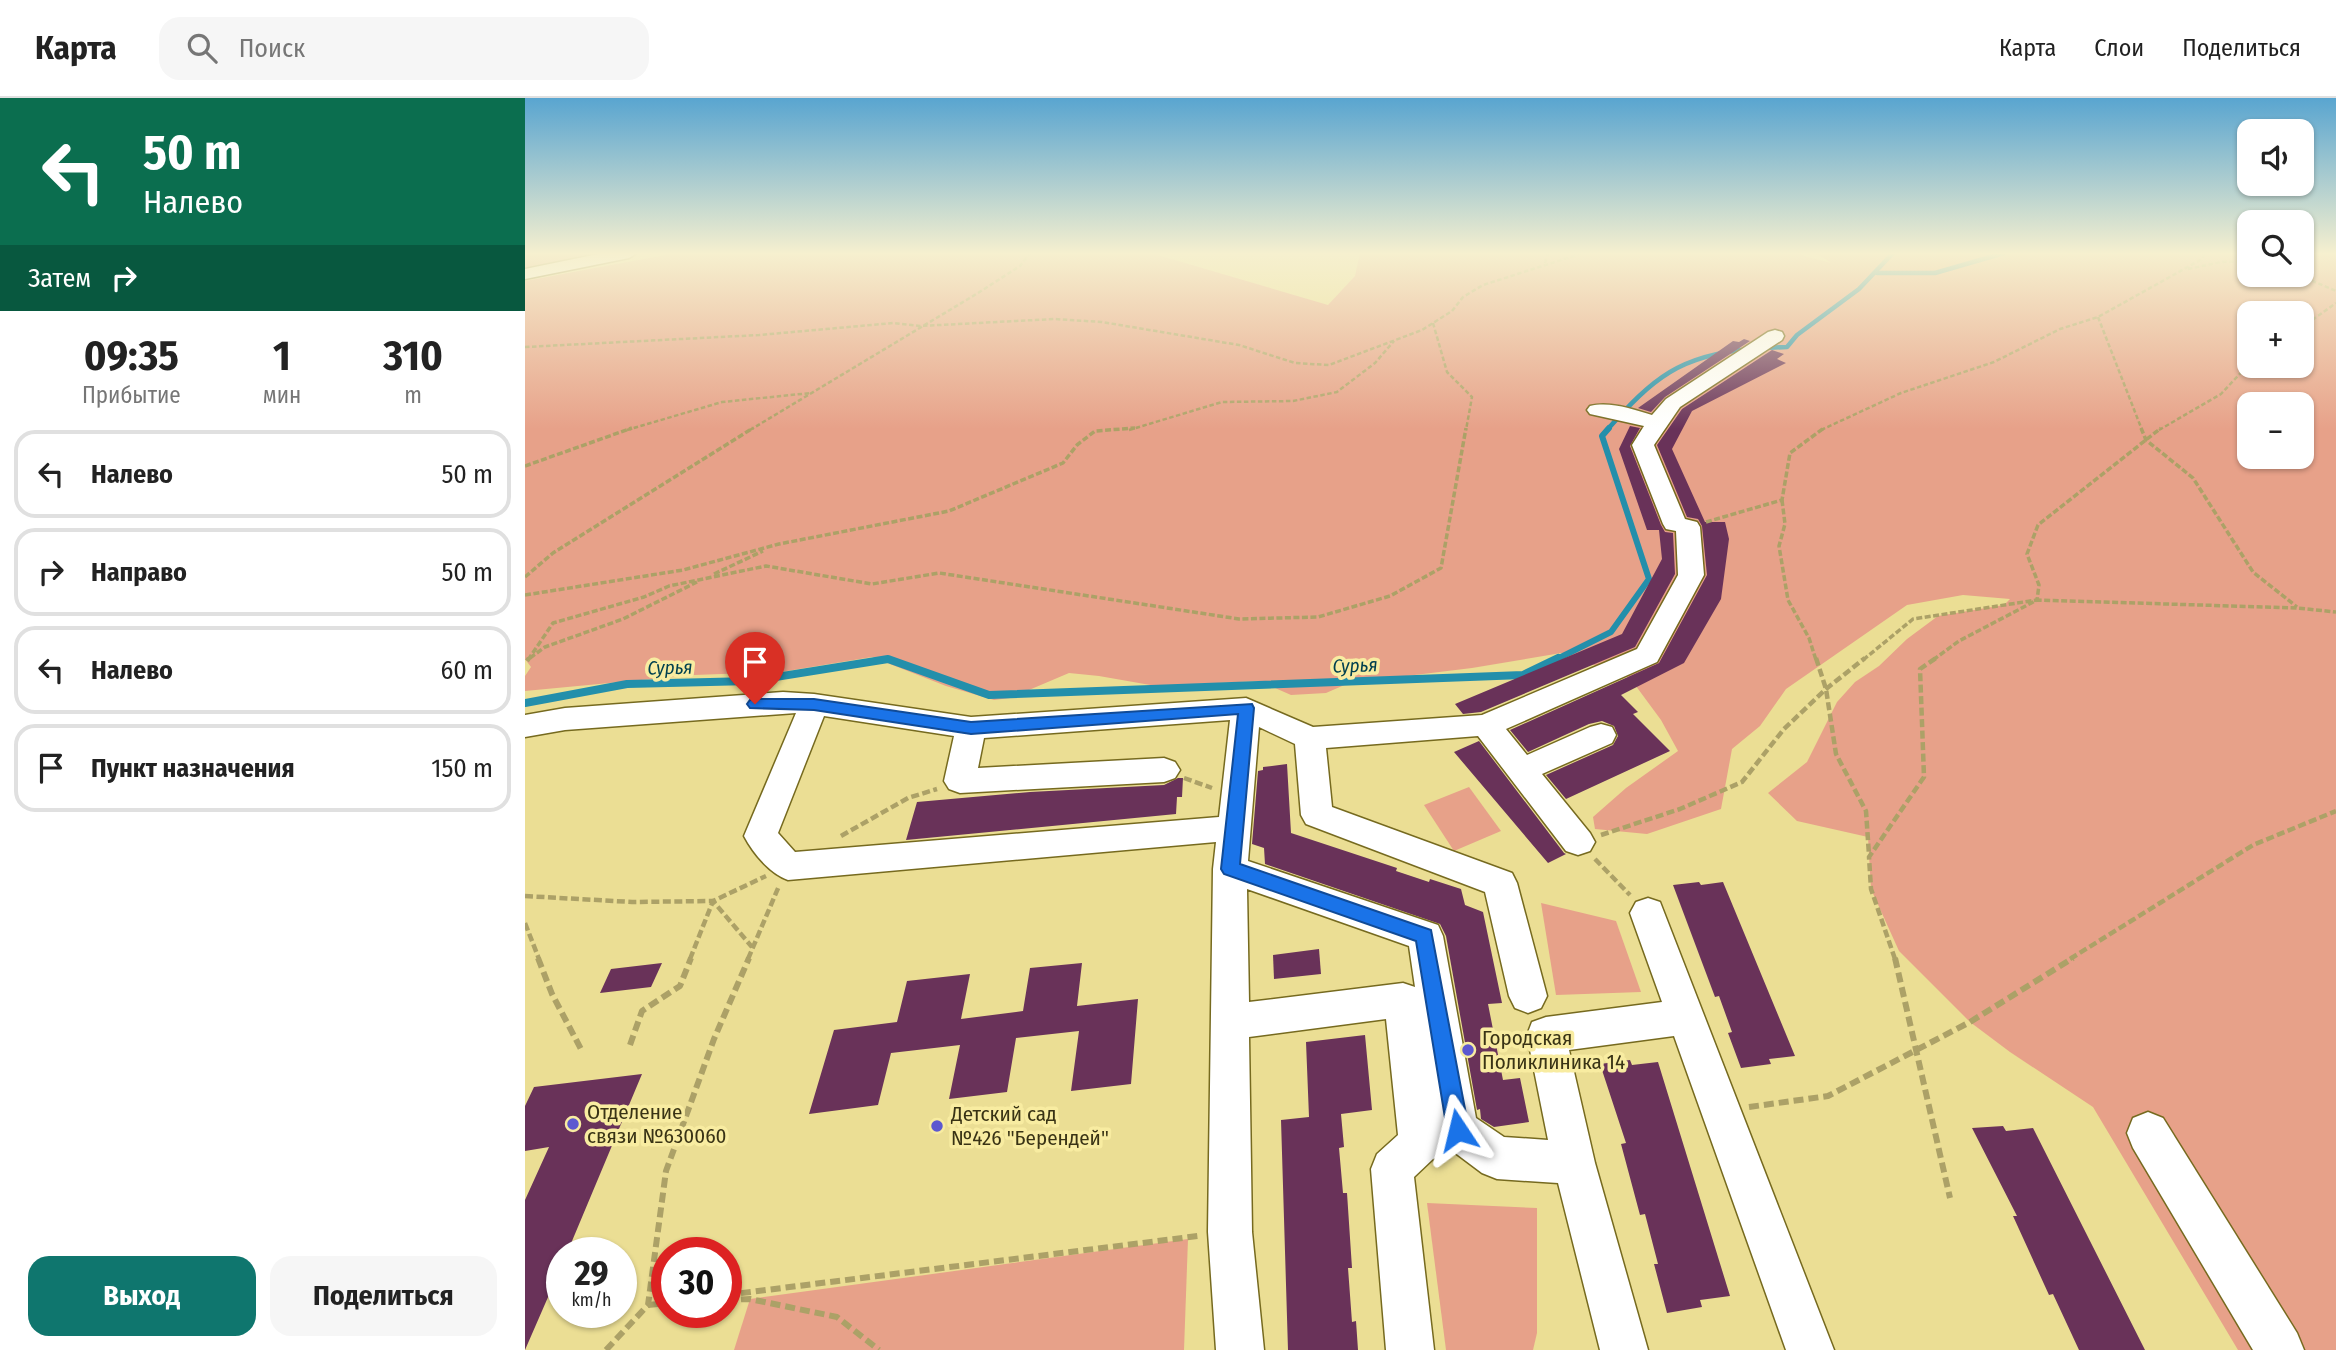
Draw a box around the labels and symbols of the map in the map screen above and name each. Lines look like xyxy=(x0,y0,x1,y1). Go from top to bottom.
pin xyxy=(725,632,785,704)
water label: Сурья xyxy=(1332,653,1378,678)
water label: Сурья xyxy=(647,656,693,679)
place label: Городская Поликлиника 14 xyxy=(1482,1025,1625,1075)
marker: Городская Поликлиника 14 xyxy=(1460,1042,1476,1058)
position arrow xyxy=(1421,1093,1495,1167)
place label: Отделение связи №630060 xyxy=(587,1099,727,1149)
place label: Детский сад №426 "Берендей" xyxy=(950,1101,1109,1151)
marker: Отделение связи №630060 xyxy=(565,1116,581,1132)
marker: Детский сад №426 "Берендей" xyxy=(929,1118,945,1134)
speed limit sign: 30 xyxy=(651,1237,742,1328)

